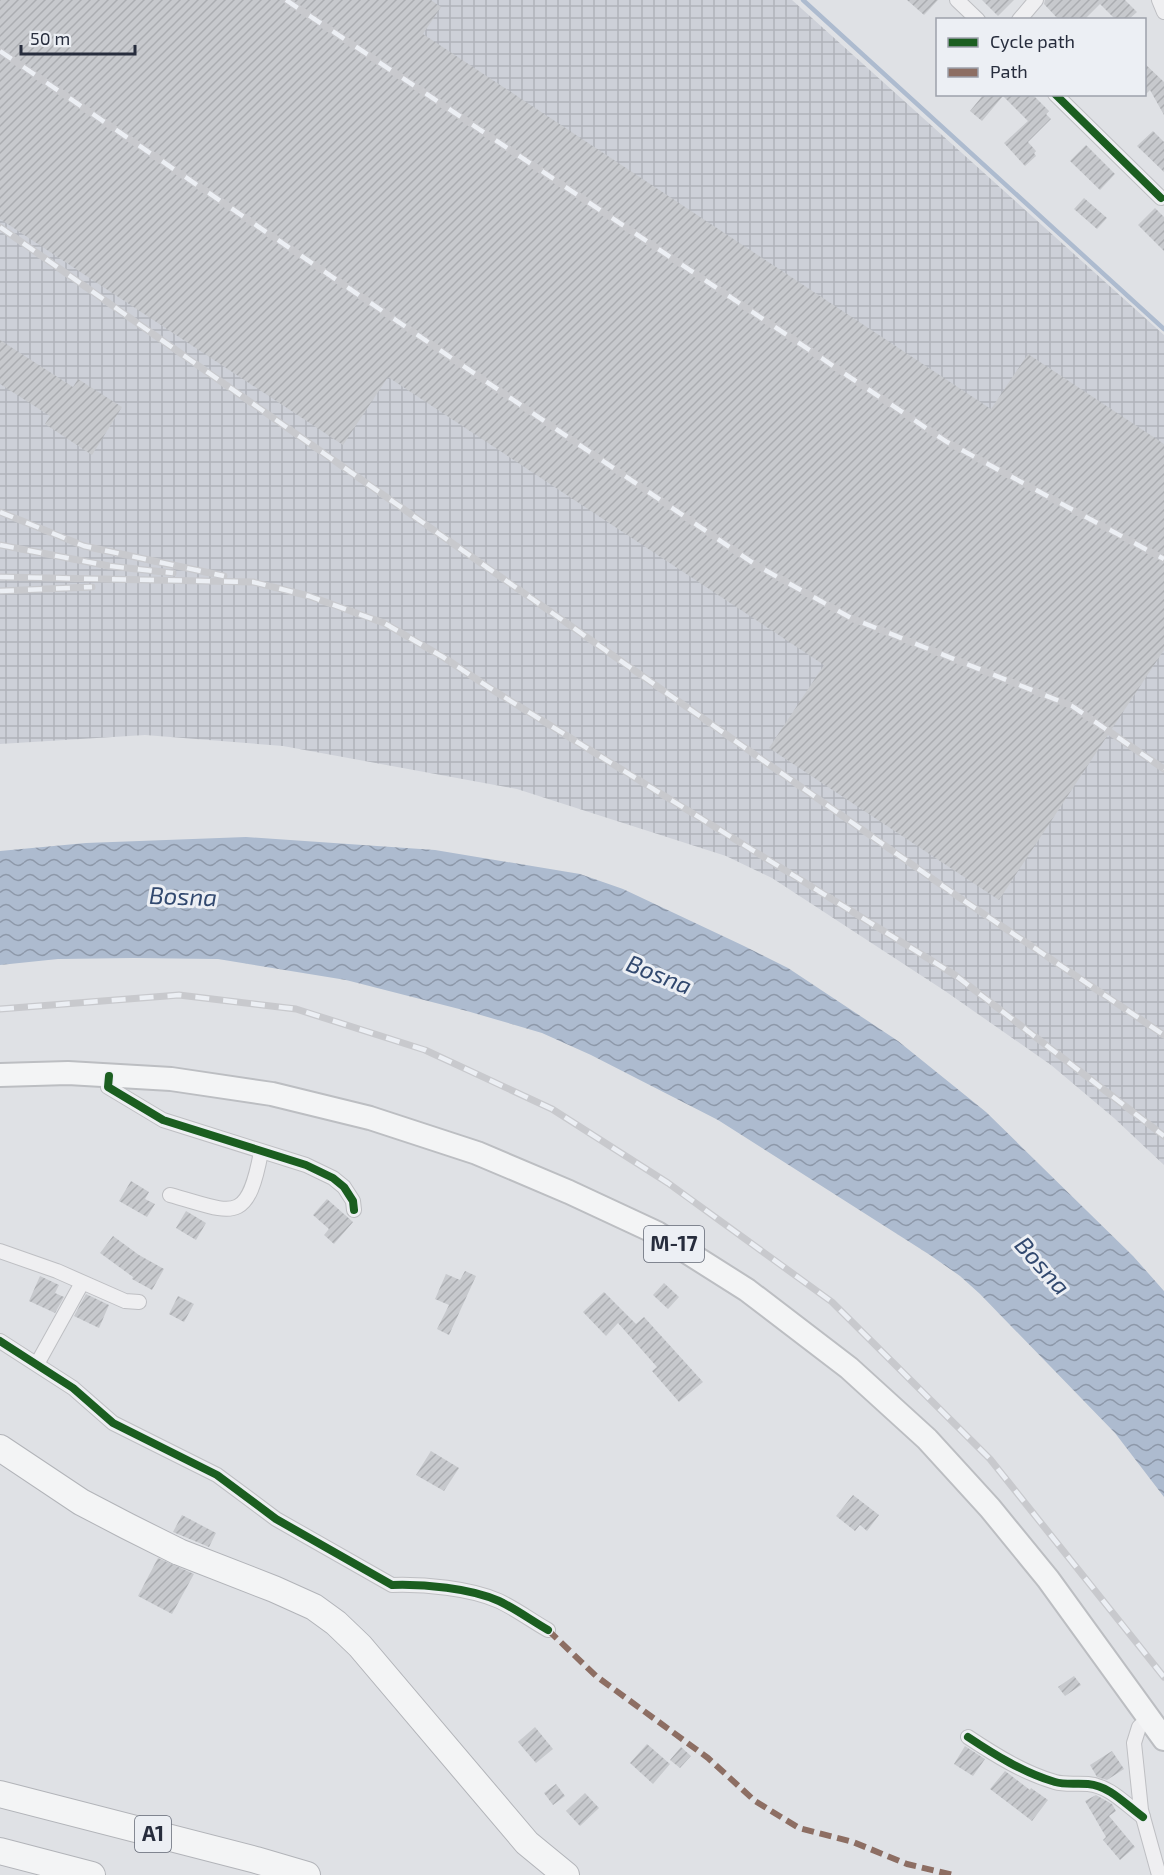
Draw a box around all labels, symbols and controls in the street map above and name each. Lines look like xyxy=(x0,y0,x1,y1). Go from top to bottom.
scale bar xyxy=(21,18,135,56)
legend xyxy=(936,18,1146,96)
text: 50 m xyxy=(30,27,70,49)
text: Cycle path xyxy=(990,30,1075,52)
text: Path xyxy=(990,60,1028,82)
water label: Bosna xyxy=(148,880,218,911)
water label: Bosna xyxy=(623,947,697,1000)
road number: M-17 xyxy=(644,1226,704,1262)
water label: Bosna xyxy=(1010,1230,1077,1300)
road number: A1 xyxy=(135,1816,171,1852)

